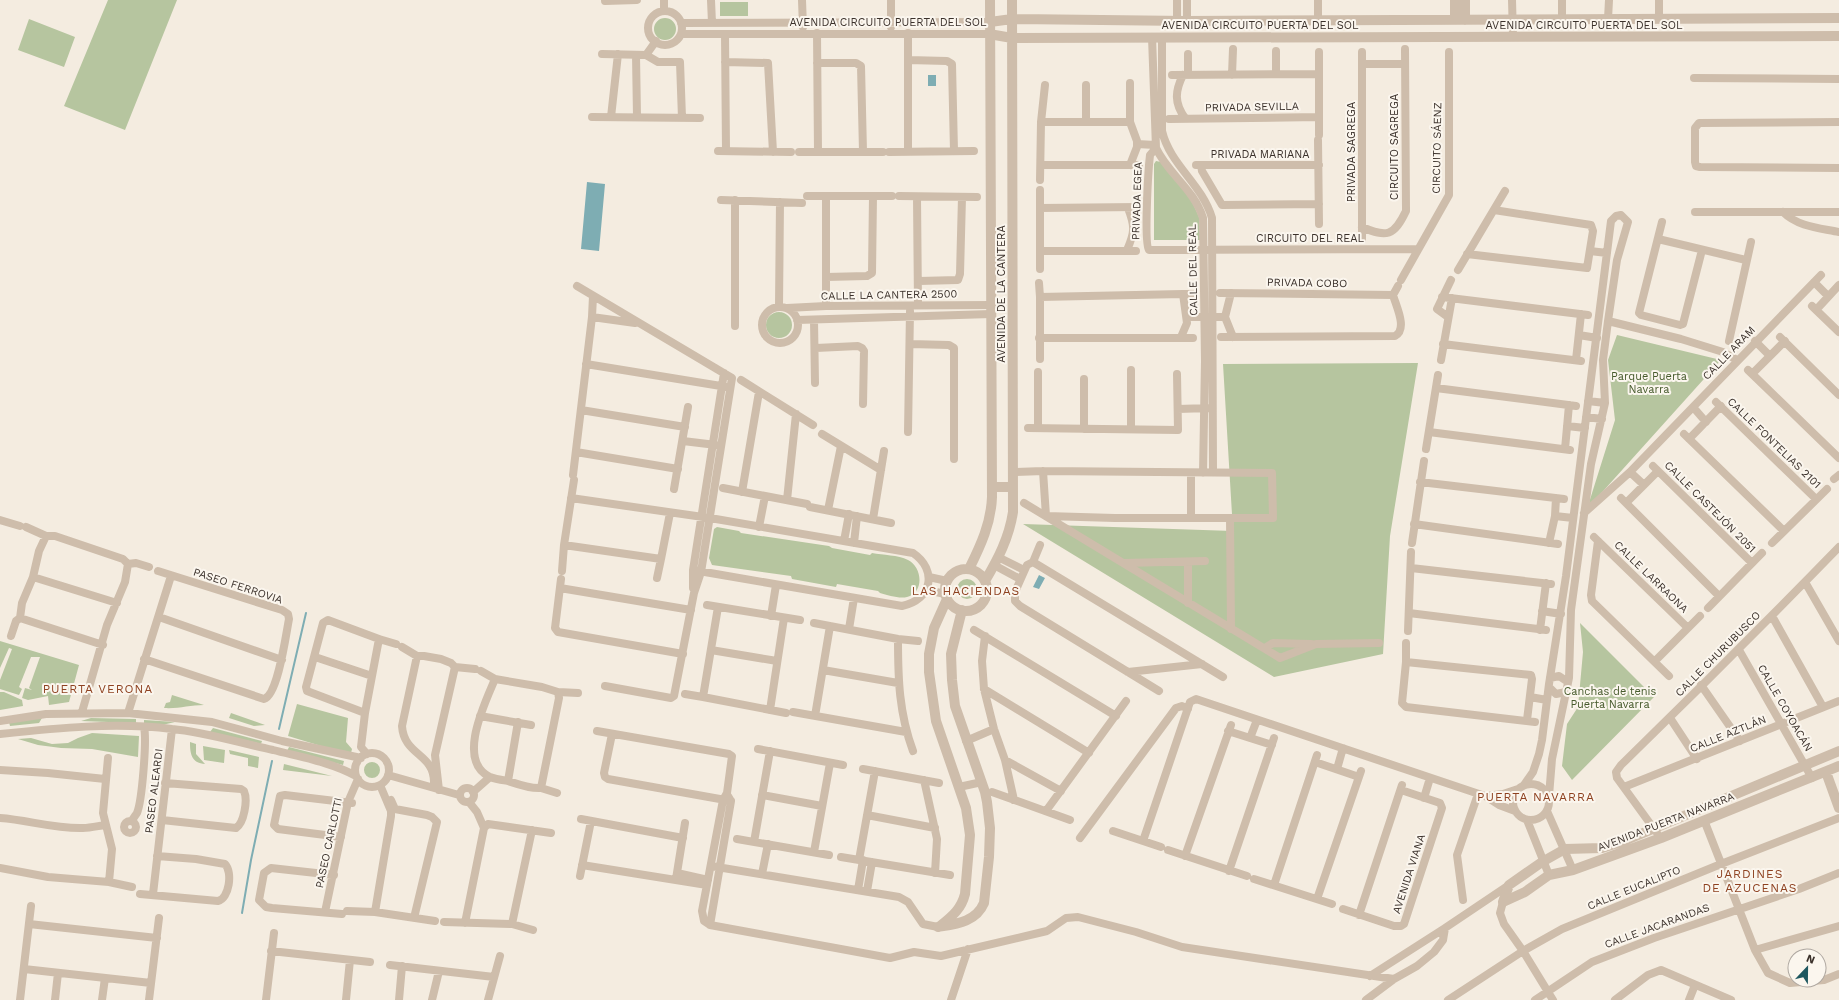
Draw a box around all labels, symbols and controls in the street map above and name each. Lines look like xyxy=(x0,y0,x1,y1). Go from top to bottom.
street label: AVENIDA CIRCUITO PUERTA DEL SOL xyxy=(789,16,987,29)
street label: AVENIDA CIRCUITO PUERTA DEL SOL xyxy=(1161,19,1359,32)
street label: AVENIDA CIRCUITO PUERTA DEL SOL xyxy=(1485,19,1683,32)
street label: CIRCUITO SAGREGA xyxy=(1388,94,1401,200)
street label: PRIVADA SEVILLA xyxy=(1205,100,1299,114)
street label: PRIVADA SAGREGA xyxy=(1345,102,1358,202)
street label: CIRCUITO SÁENZ xyxy=(1429,102,1444,194)
street label: PRIVADA MARIANA xyxy=(1210,148,1310,161)
street label: PRIVADA EGEA xyxy=(1129,162,1145,240)
street label: CALLE DEL REAL xyxy=(1186,224,1200,316)
street label: AVENIDA DE LA CANTERA xyxy=(995,225,1008,363)
street label: CIRCUITO DEL REAL xyxy=(1256,232,1365,245)
street label: PRIVADA COBO xyxy=(1267,276,1347,290)
street label: CALLE LA CANTERA 2500 xyxy=(820,287,958,303)
street label: CALLE ARAM xyxy=(1700,323,1758,383)
park label: Parque Puerta Navarra xyxy=(1611,370,1687,396)
street label: CALLE FONTELIAS 2101 xyxy=(1725,395,1823,491)
street label: CALLE CASTEJÓN 2051 xyxy=(1662,458,1759,555)
street label: CALLE LARRAONA xyxy=(1611,538,1691,616)
street label: PASEO FERROVIA xyxy=(192,565,284,607)
district label: LAS HACIENDAS xyxy=(912,584,1020,598)
street label: CALLE CHURUBUSCO xyxy=(1673,609,1763,699)
street label: CALLE COYOACÁN xyxy=(1755,662,1816,754)
district label: PUERTA VERONA xyxy=(43,682,153,696)
park label: Canchas de tenis Puerta Navarra xyxy=(1564,685,1656,711)
street label: CALLE AZTLÁN xyxy=(1688,712,1768,755)
street label: PASEO ALEARDI xyxy=(142,748,166,834)
district label: PUERTA NAVARRA xyxy=(1477,790,1595,804)
street label: AVENIDA PUERTA NAVARRA xyxy=(1596,790,1736,854)
street label: PASEO CARLOTTI xyxy=(313,797,345,889)
street label: AVENIDA VIANA xyxy=(1390,833,1428,915)
street label: CALLE EUCALIPTO xyxy=(1585,863,1683,913)
district label: JARDINES DE AZUCENAS xyxy=(1702,867,1798,895)
street label: CALLE JACARANDAS xyxy=(1603,901,1711,951)
north arrow xyxy=(1787,948,1827,988)
text: N xyxy=(1804,952,1817,967)

